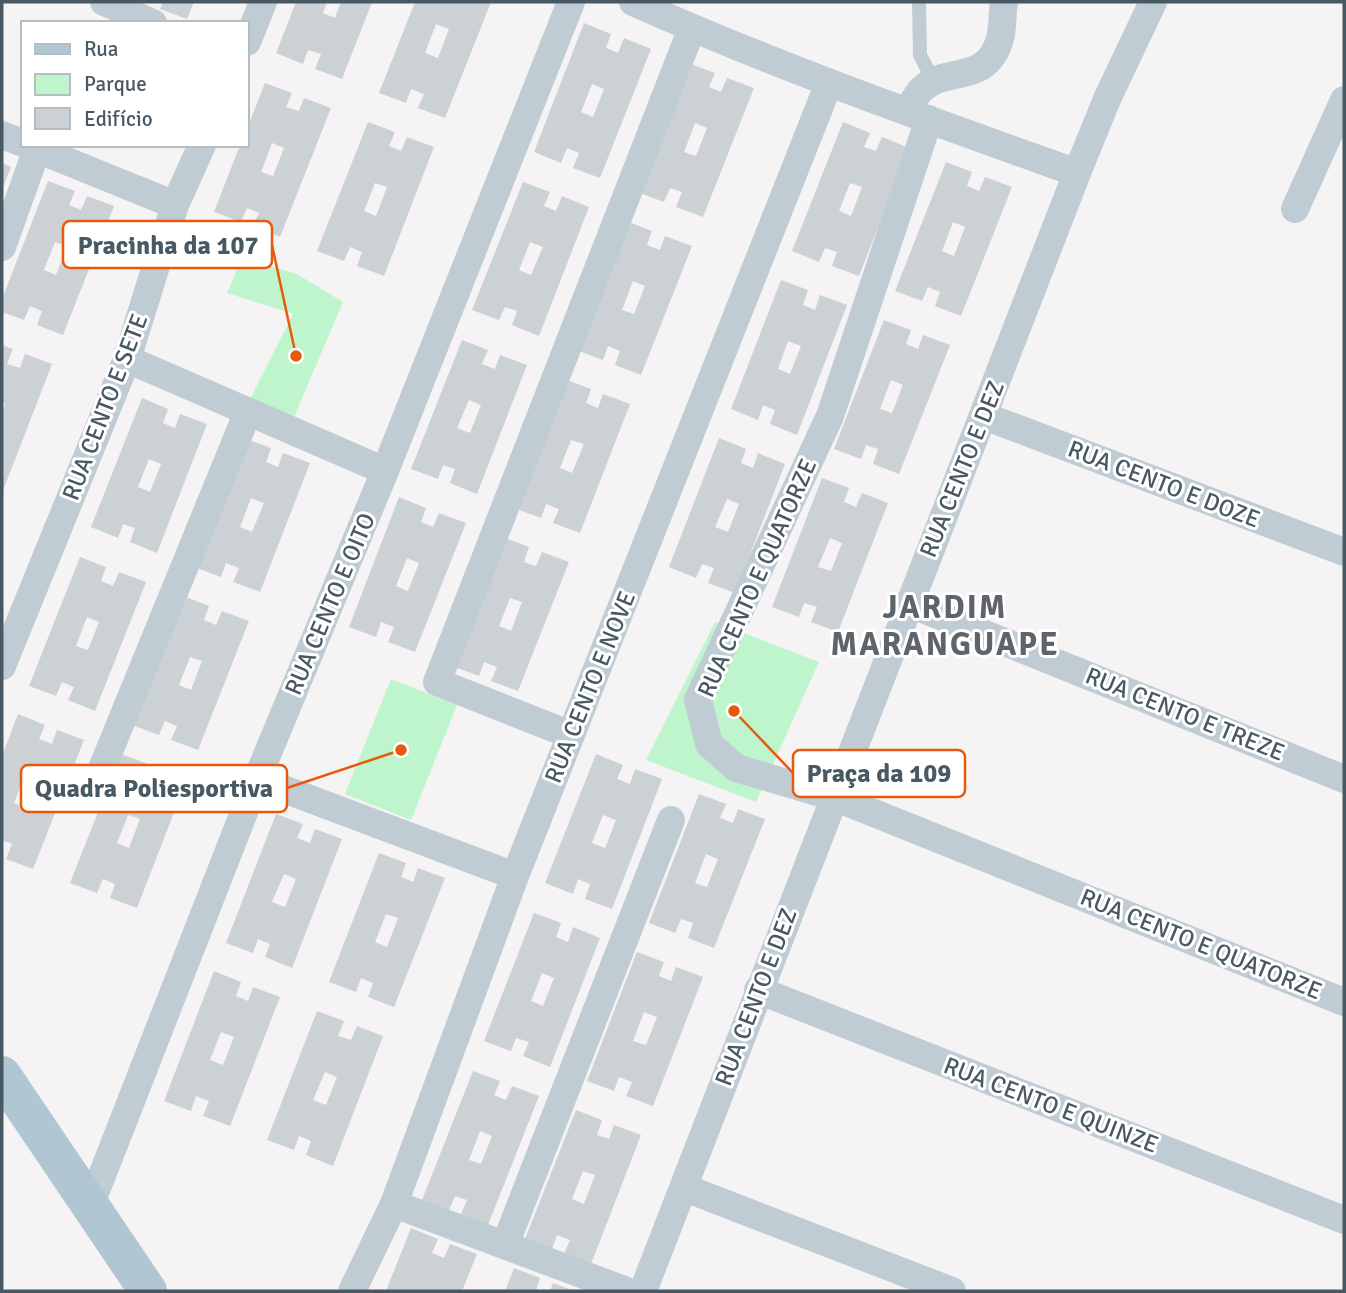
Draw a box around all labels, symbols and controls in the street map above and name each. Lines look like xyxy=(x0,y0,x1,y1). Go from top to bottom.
legend xyxy=(21,21,248,147)
text: Rua xyxy=(84,36,118,62)
text: Parque xyxy=(84,71,147,97)
text: Edifício xyxy=(84,106,153,132)
callout: Pracinha da 107 xyxy=(63,221,272,268)
text: Pracinha da 107 xyxy=(77,230,259,262)
street label: RUA CENTO E SETE xyxy=(56,309,154,505)
street label: RUA CENTO E DEZ xyxy=(913,376,1011,562)
street label: RUA CENTO E DOZE xyxy=(1064,434,1264,534)
street label: RUA CENTO E QUATORZE xyxy=(691,454,823,702)
street label: RUA CENTO E OITO xyxy=(278,508,382,700)
street label: RUA CENTO E NOVE xyxy=(538,587,642,787)
district label: JARDIM MARANGUAPE xyxy=(830,588,1060,664)
street label: RUA CENTO E TREZE xyxy=(1081,660,1289,768)
callout: Praça da 109 xyxy=(793,750,965,797)
text: Praça da 109 xyxy=(807,758,951,790)
callout: Quadra Poliesportiva xyxy=(21,765,287,812)
text: Quadra Poliesportiva xyxy=(35,773,273,805)
street label: RUA CENTO E QUATORZE xyxy=(1076,882,1326,1006)
street label: RUA CENTO E DEZ xyxy=(708,904,804,1090)
street label: RUA CENTO E QUINZE xyxy=(940,1050,1162,1160)

